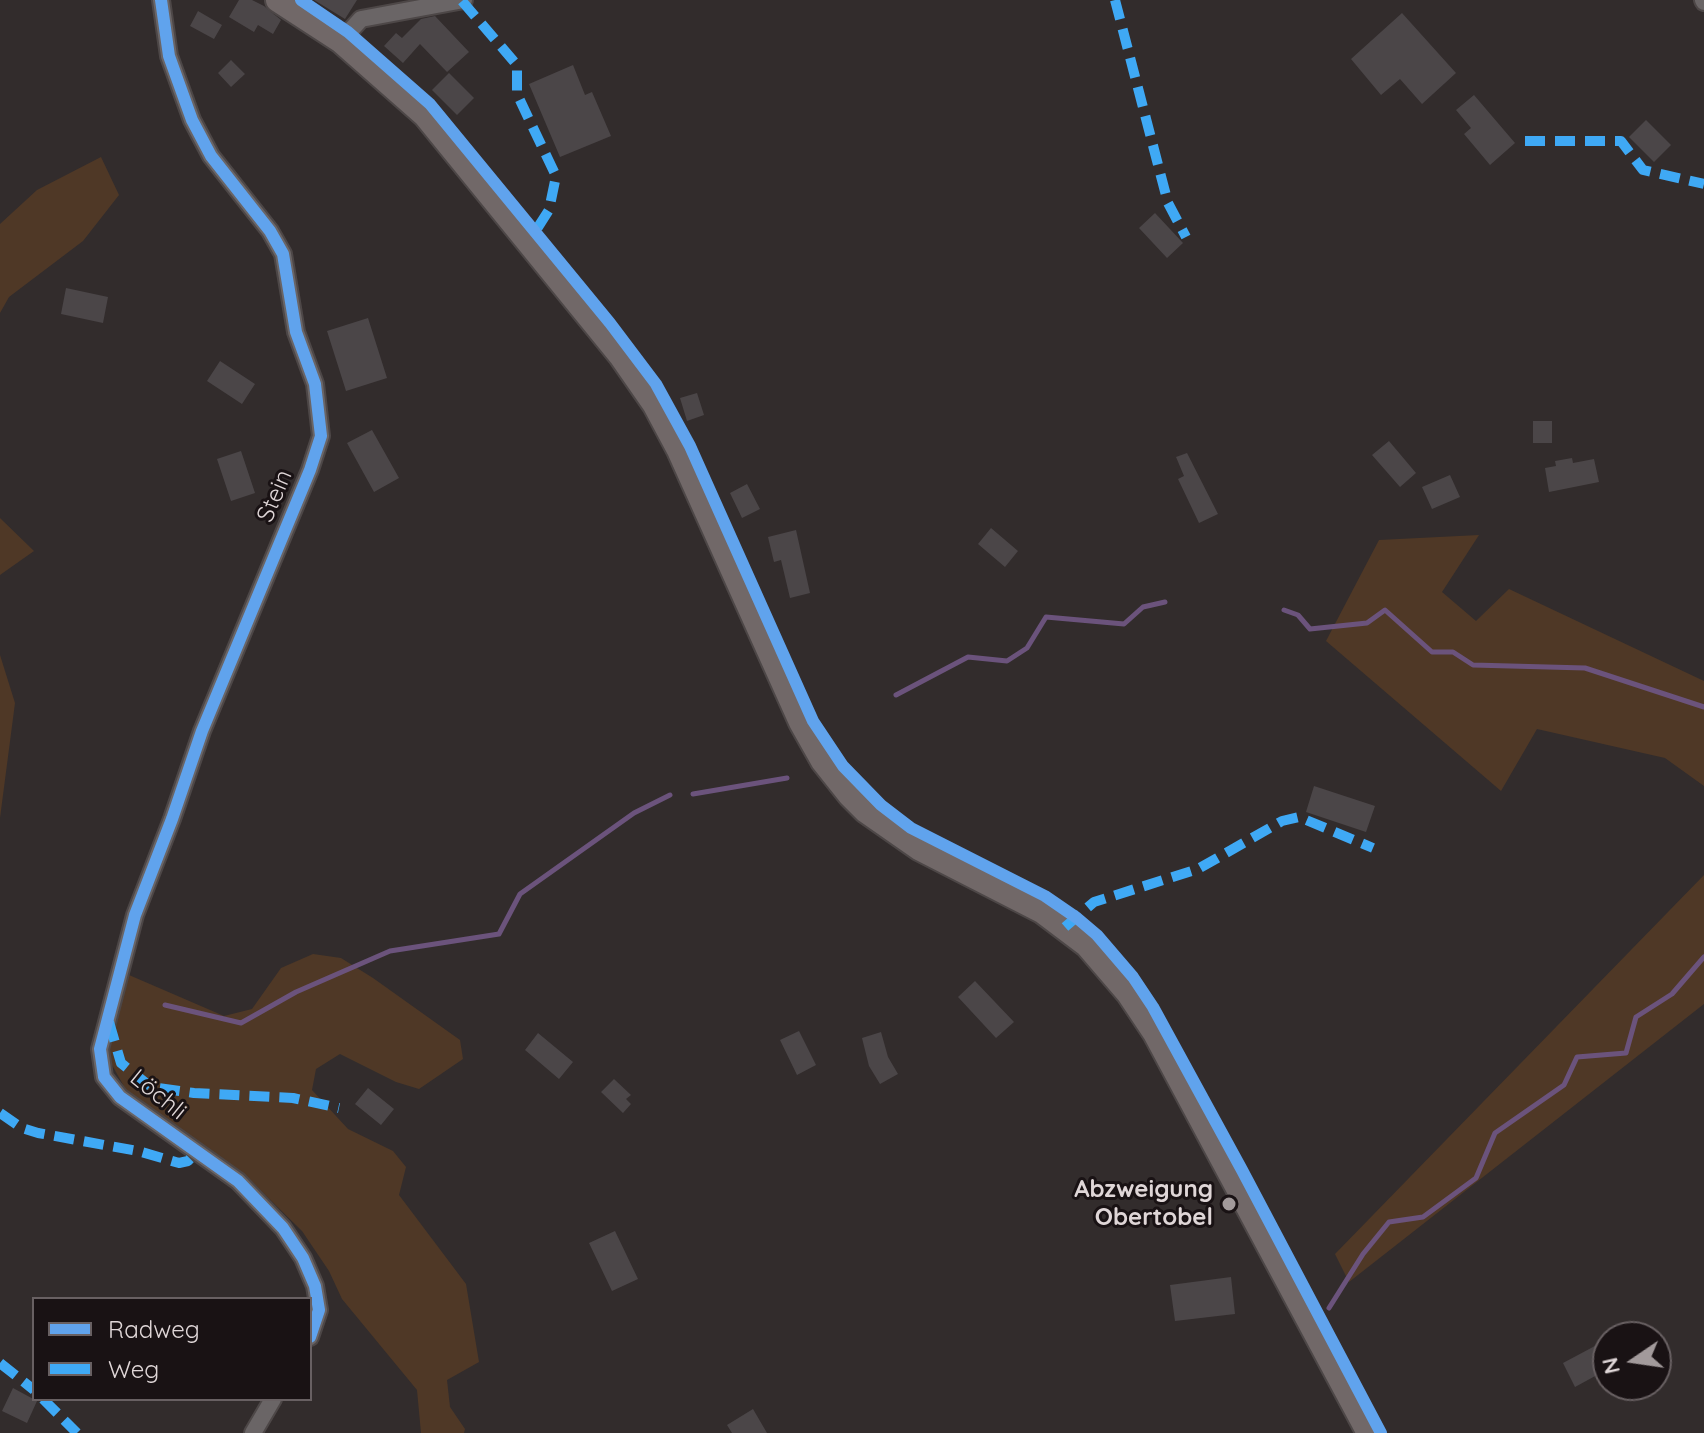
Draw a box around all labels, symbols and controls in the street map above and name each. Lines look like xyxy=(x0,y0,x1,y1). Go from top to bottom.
street label: Stein xyxy=(251,465,299,527)
street label: Löchli xyxy=(124,1064,192,1126)
place label: Abzweigung Obertobel xyxy=(1074,1176,1213,1232)
marker: Abzweigung Obertobel xyxy=(1220,1195,1238,1213)
legend xyxy=(32,1297,312,1401)
text: Radweg xyxy=(108,1314,200,1344)
north arrow xyxy=(1592,1321,1672,1401)
text: Weg xyxy=(108,1354,159,1384)
text: N xyxy=(1595,1355,1626,1377)

